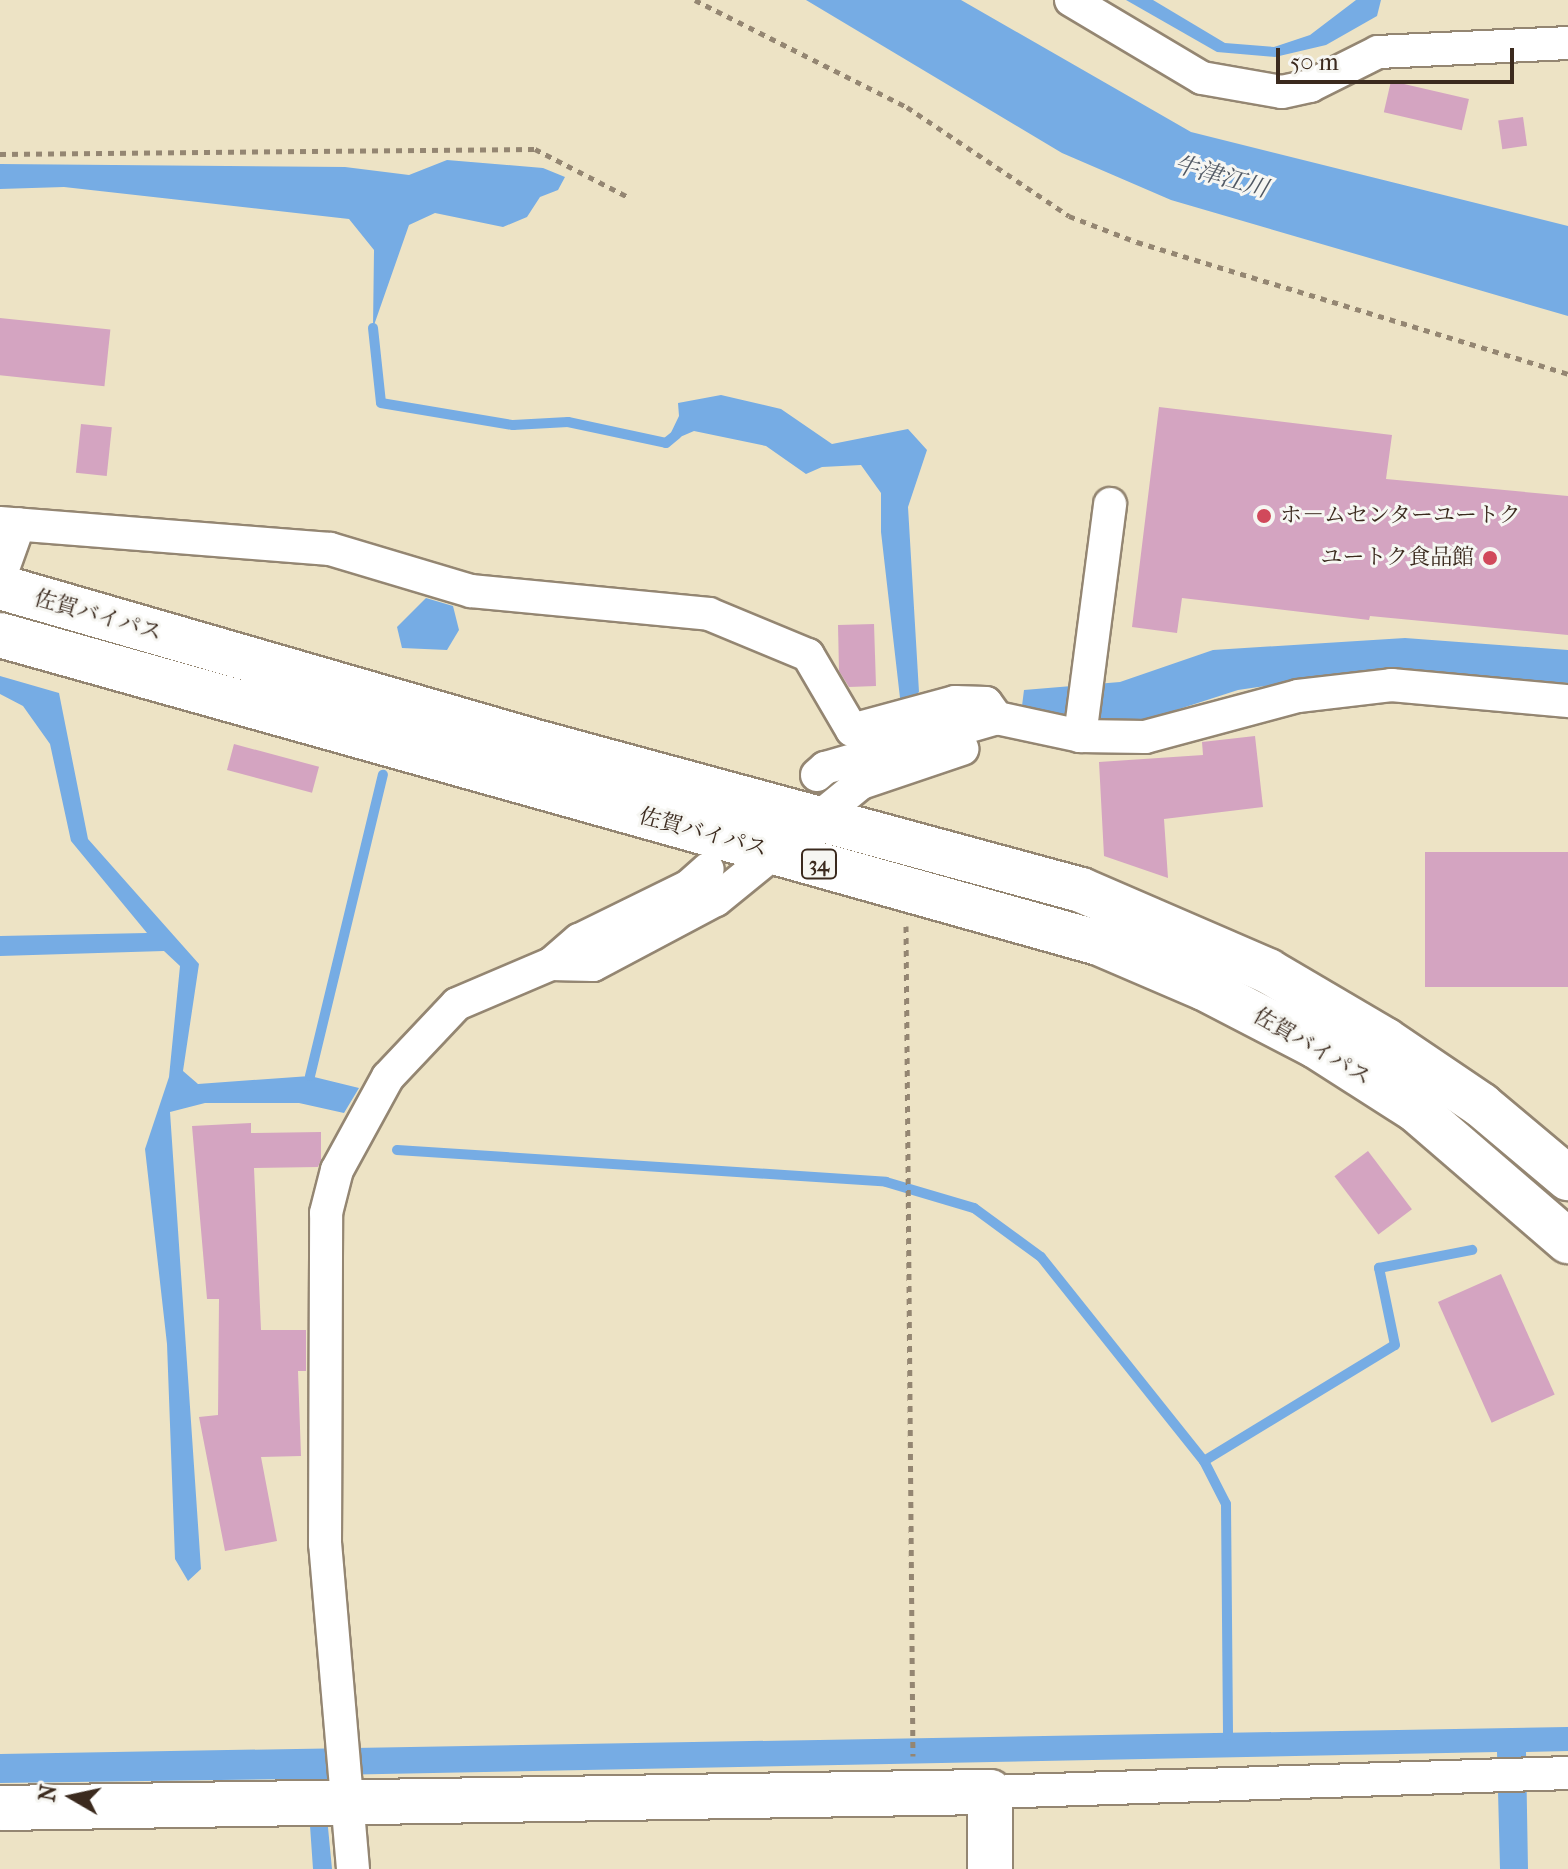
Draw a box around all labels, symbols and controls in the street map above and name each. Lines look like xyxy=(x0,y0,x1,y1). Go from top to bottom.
scale bar xyxy=(1280,32,1518,82)
text: 50 m xyxy=(1290,48,1339,76)
water label: 牛津江川 xyxy=(1171,150,1271,204)
place label: ホ－ムセンターユートク xyxy=(1280,503,1522,529)
marker: ホ－ムセンターユートク xyxy=(1255,507,1273,525)
place label: ユートク食品館 xyxy=(1320,545,1474,571)
marker: ユートク食品館 xyxy=(1481,549,1499,567)
street label: 佐賀バイパス xyxy=(31,585,165,647)
street label: 佐賀バイパス xyxy=(636,803,770,863)
road number: 34 xyxy=(799,848,839,880)
street label: 佐賀バイパス xyxy=(1248,1003,1376,1091)
north arrow xyxy=(32,1757,112,1837)
text: N xyxy=(34,1783,62,1804)

